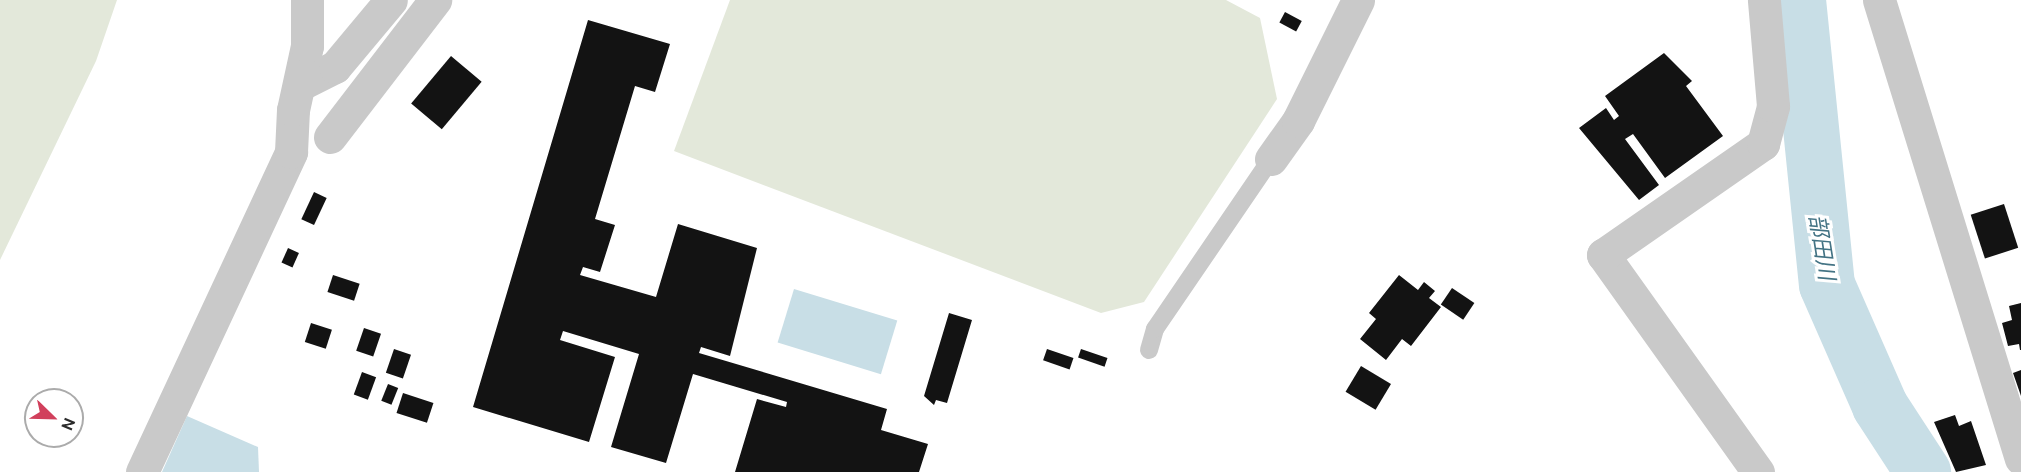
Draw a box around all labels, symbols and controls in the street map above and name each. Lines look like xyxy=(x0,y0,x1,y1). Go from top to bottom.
water label: 部田川 xyxy=(1805,212,1841,282)
north arrow xyxy=(24,388,84,448)
text: N xyxy=(58,415,79,433)

